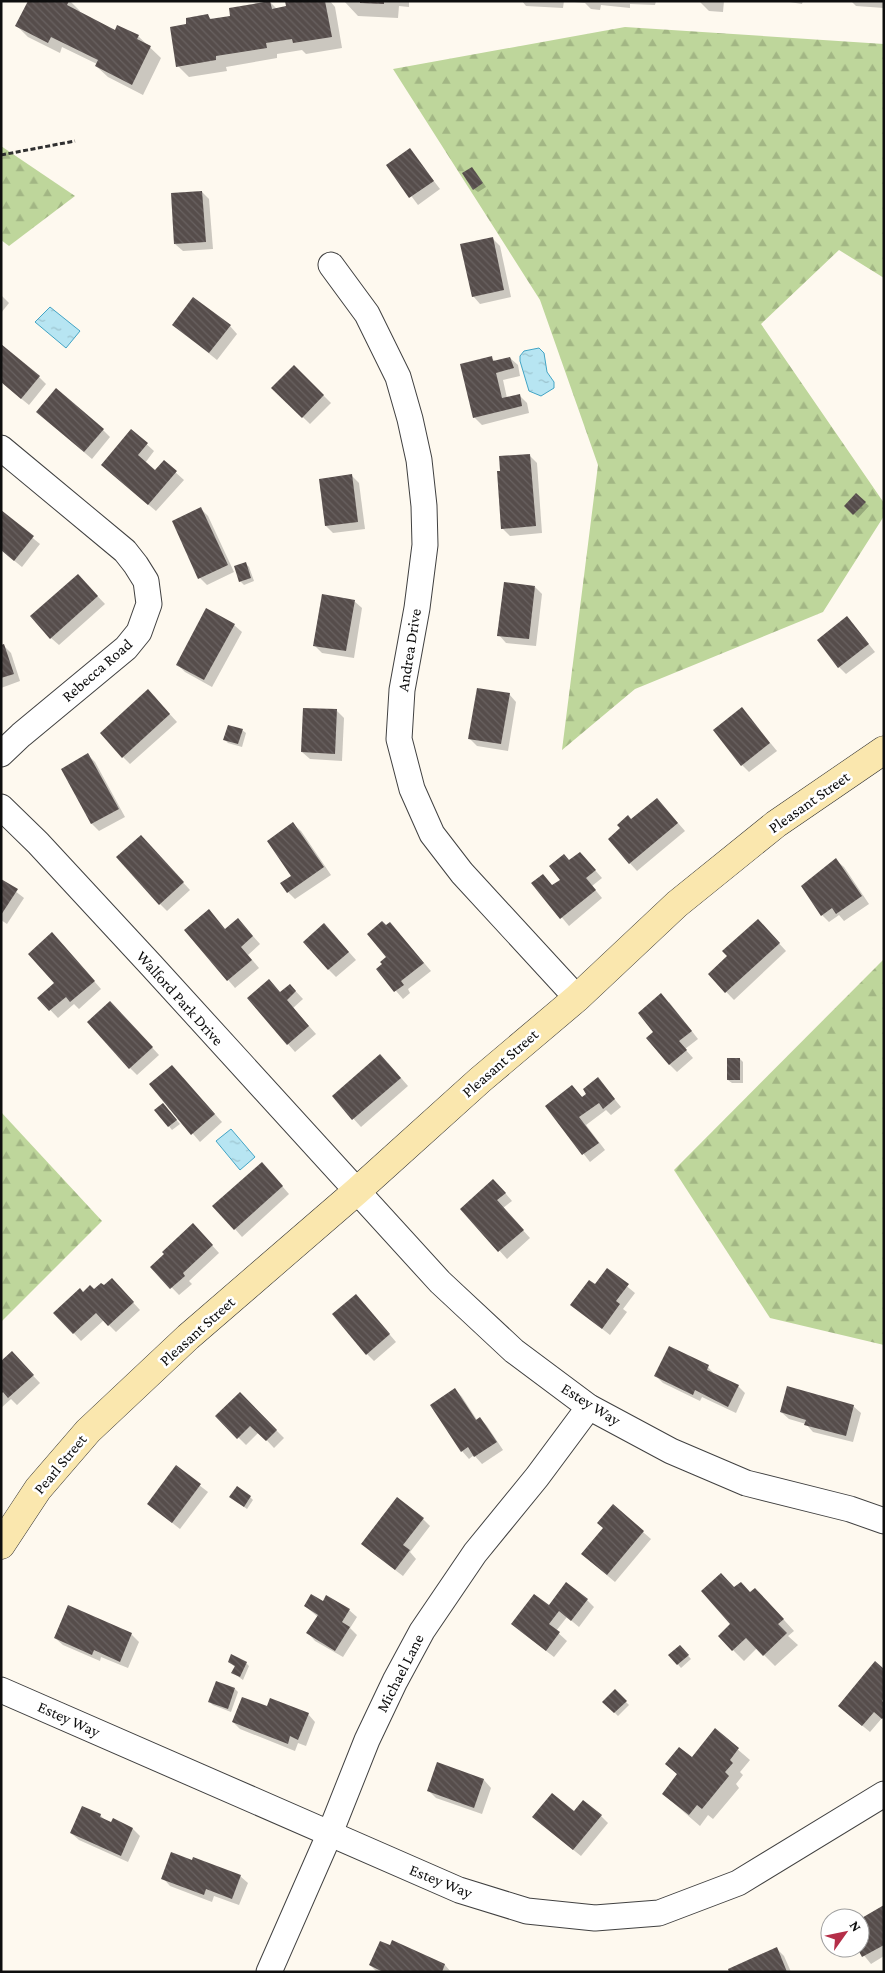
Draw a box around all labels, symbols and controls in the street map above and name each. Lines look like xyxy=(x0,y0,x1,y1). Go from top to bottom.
street label: Andrea Drive xyxy=(394,607,424,693)
street label: Rebecca Road xyxy=(59,635,136,705)
street label: Pleasant Street xyxy=(765,767,853,836)
street label: Walford Park Drive xyxy=(133,947,227,1049)
street label: Pleasant Street xyxy=(459,1025,542,1100)
street label: Pleasant Street xyxy=(156,1293,238,1369)
street label: Estey Way xyxy=(558,1379,624,1430)
street label: Pearl Street xyxy=(30,1430,90,1497)
street label: Michael Lane xyxy=(373,1631,427,1715)
street label: Estey Way xyxy=(35,1698,103,1741)
street label: Estey Way xyxy=(407,1861,475,1902)
north arrow xyxy=(820,1908,870,1958)
text: N xyxy=(847,1918,865,1935)

